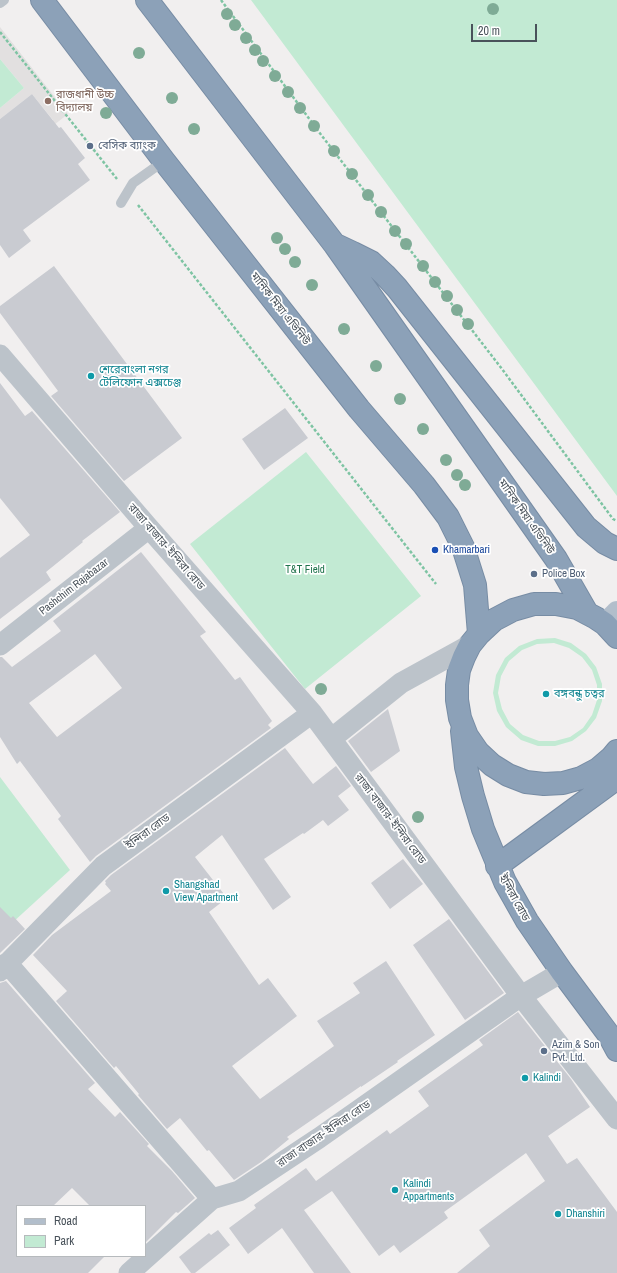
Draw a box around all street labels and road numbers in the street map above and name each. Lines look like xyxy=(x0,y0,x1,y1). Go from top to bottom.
street label: মানিক মিয়া এভিনিউ xyxy=(248,270,312,348)
street label: মানিক মিয়া এভিনিউ xyxy=(495,477,557,557)
street label: রাজা বাজার- ইন্দিরা রোড xyxy=(125,501,207,593)
street label: Pashchim Rajabazar xyxy=(37,556,111,618)
street label: রাজা বাজার- ইন্দিরা রোড xyxy=(352,771,428,867)
street label: ইন্দিরা রোড xyxy=(123,812,173,852)
street label: ইন্দিরা রোড xyxy=(496,872,532,924)
street label: রাজা বাজার- ইন্দিরা রোড xyxy=(275,1098,373,1170)

